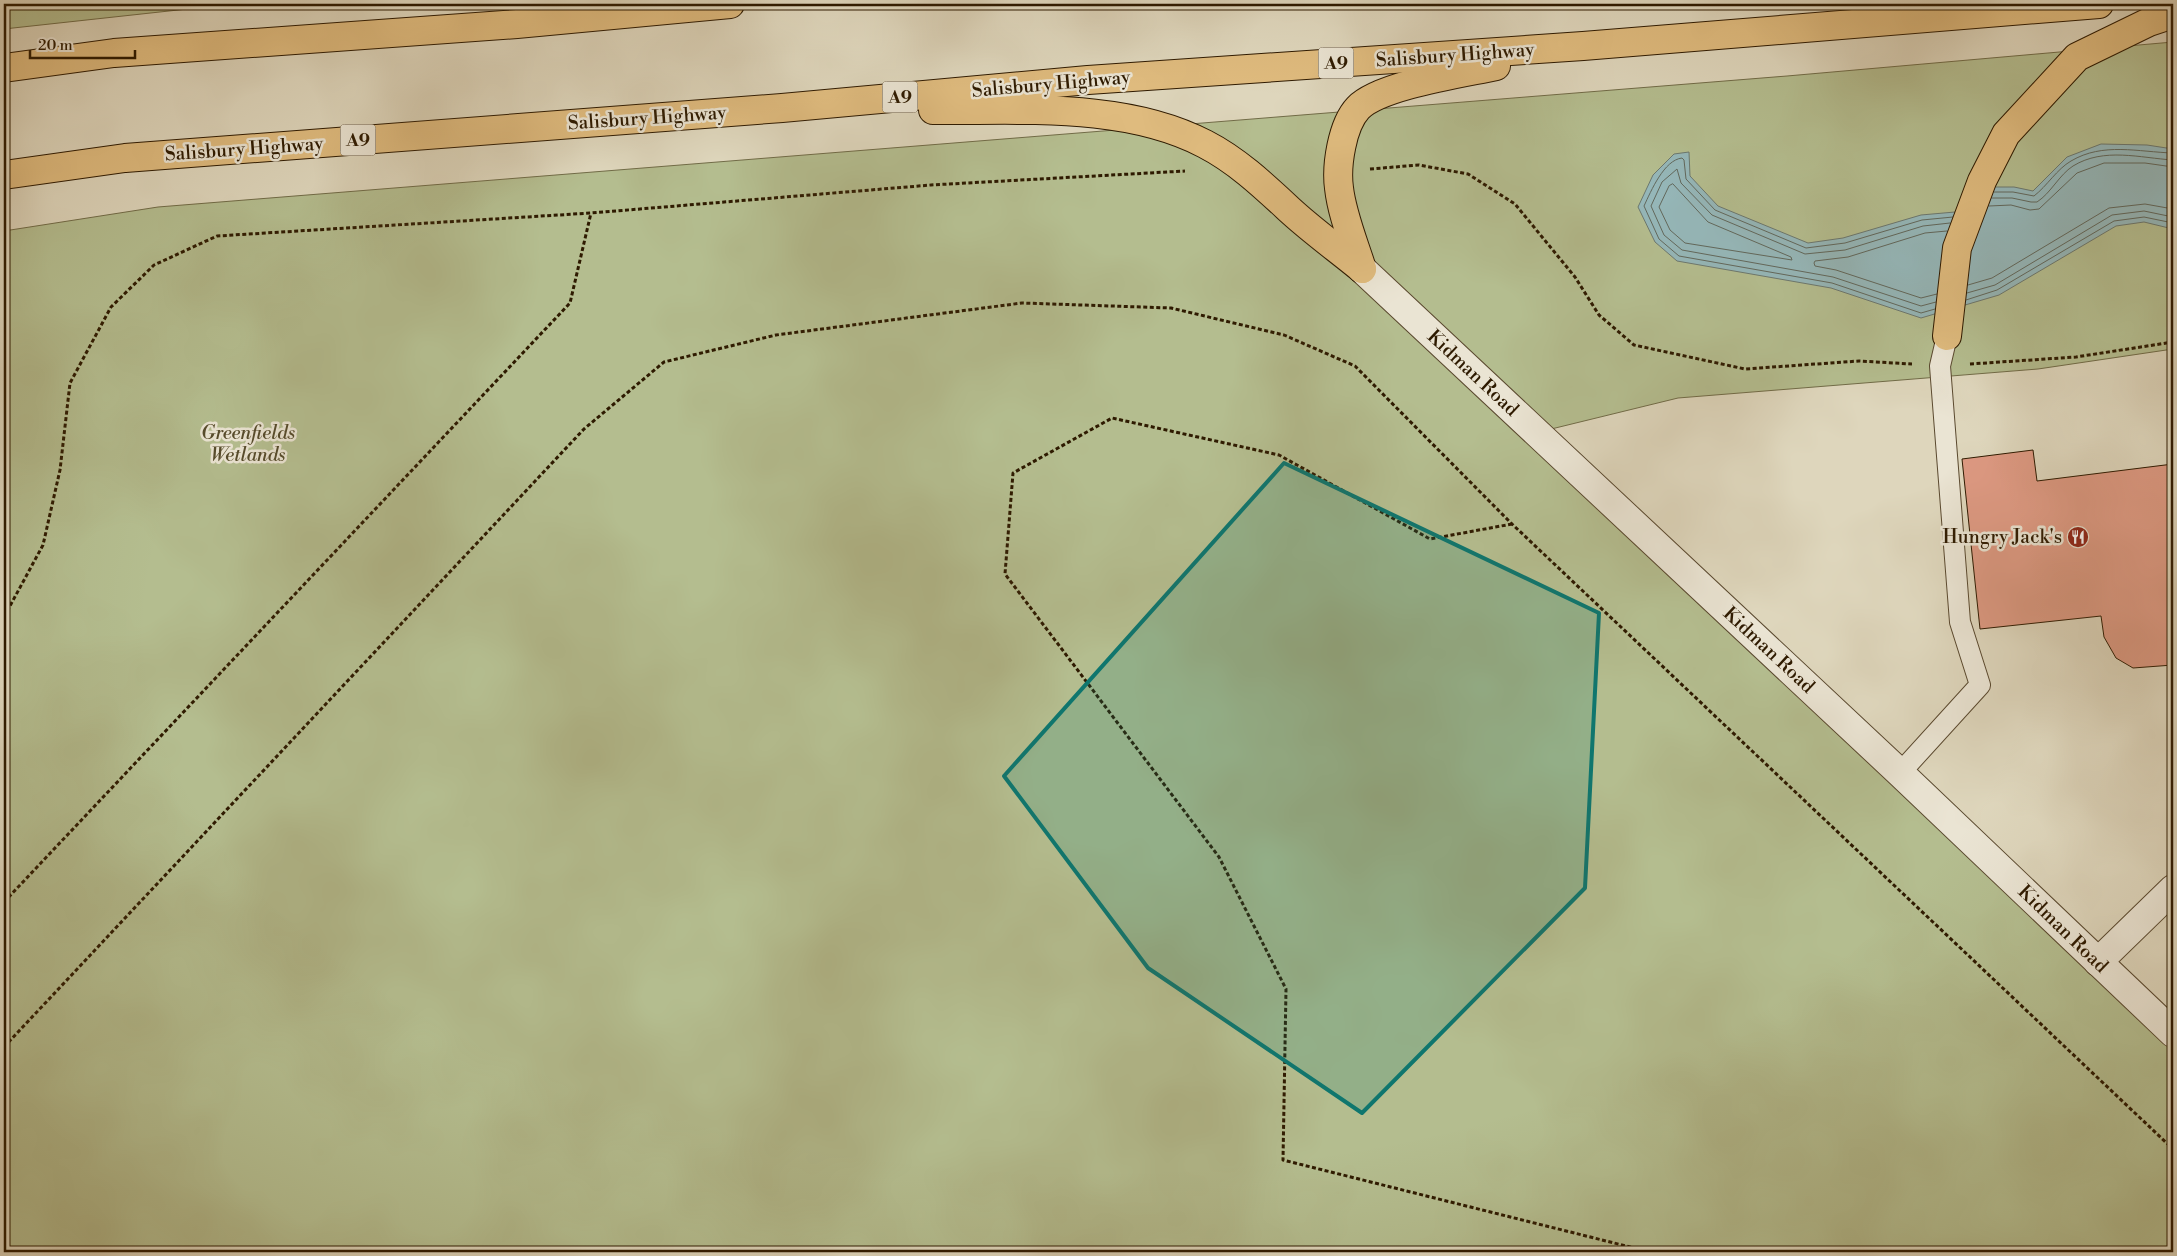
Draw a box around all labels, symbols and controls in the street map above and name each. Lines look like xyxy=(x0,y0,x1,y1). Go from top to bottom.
scale bar xyxy=(30,28,135,60)
text: 20 m xyxy=(38,36,73,55)
street label: Salisbury Highway xyxy=(1375,37,1536,73)
road number: A9 xyxy=(1318,48,1354,78)
street label: Salisbury Highway xyxy=(971,65,1132,103)
road number: A9 xyxy=(882,81,918,112)
street label: Salisbury Highway xyxy=(567,100,728,136)
road number: A9 xyxy=(340,124,376,156)
street label: Salisbury Highway xyxy=(164,131,325,167)
street label: Kidman Road xyxy=(1422,325,1524,422)
park label: Greenfields Wetlands xyxy=(201,421,295,467)
place label: Hungry Jack's xyxy=(1943,525,2062,549)
restaurant icon: Hungry Jack's xyxy=(2066,525,2090,549)
street label: Kidman Road xyxy=(1718,602,1820,699)
street label: Kidman Road xyxy=(2013,880,2113,978)

